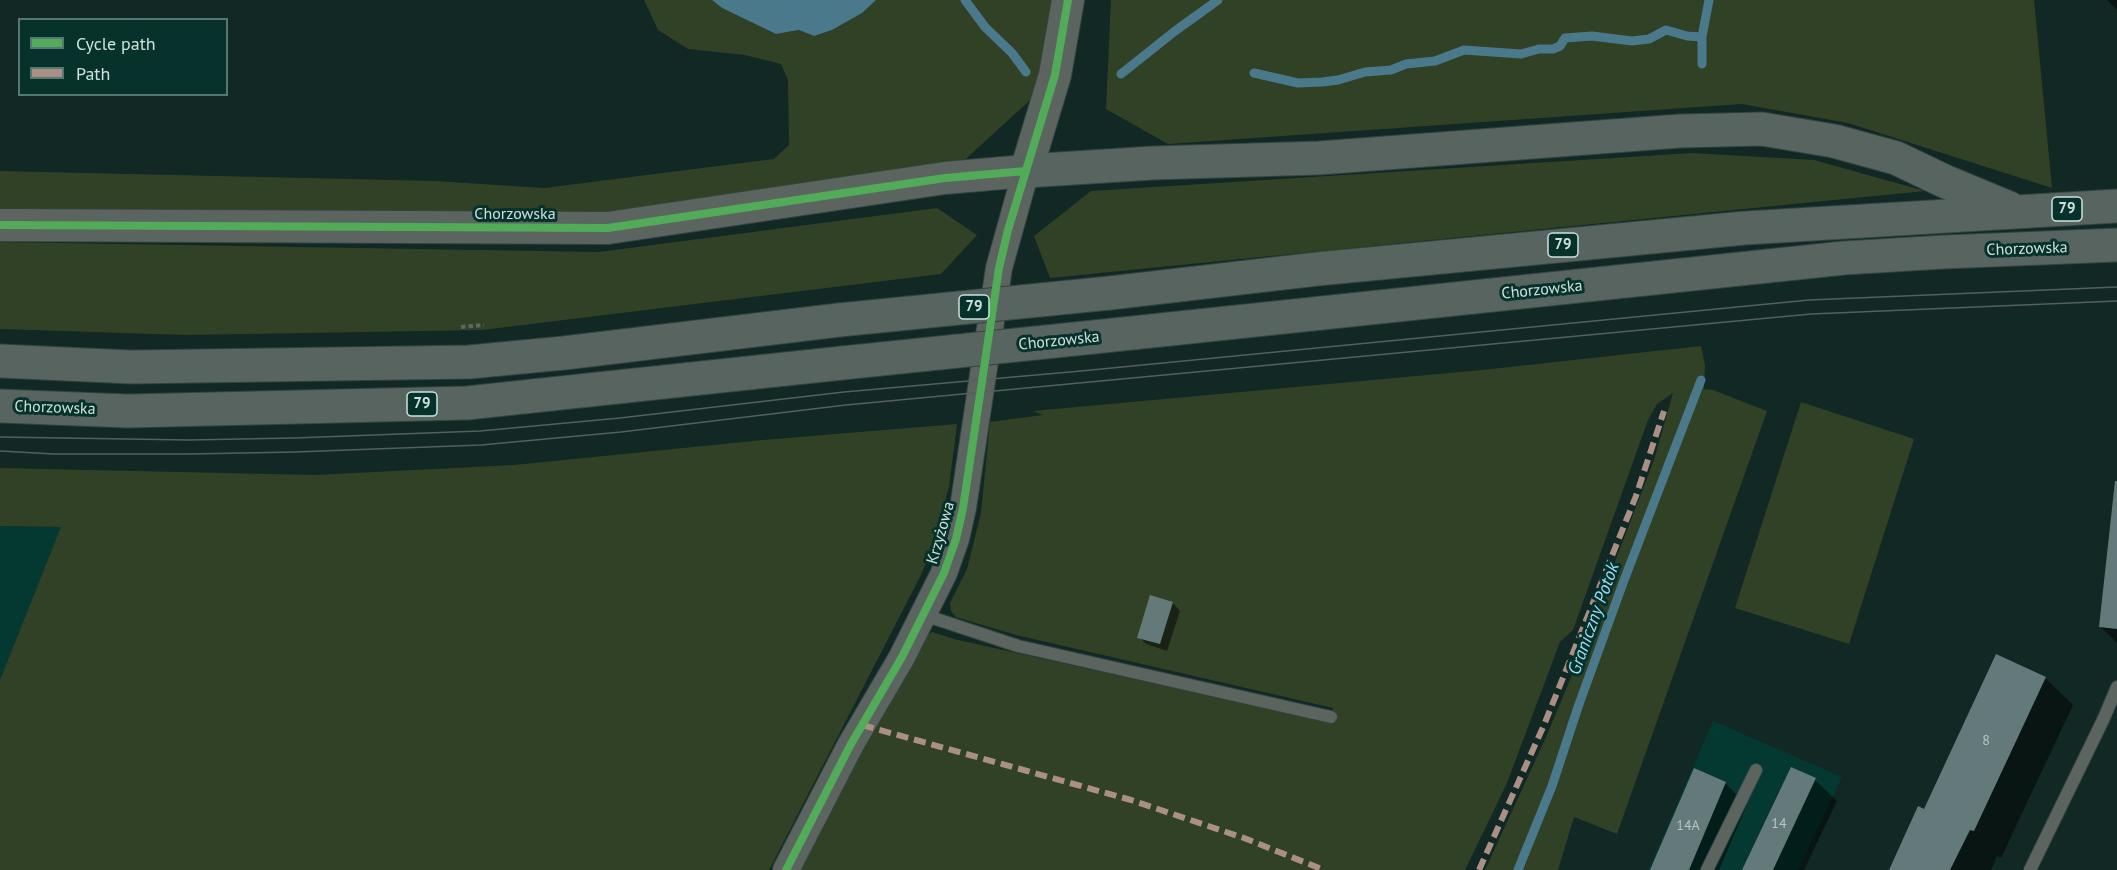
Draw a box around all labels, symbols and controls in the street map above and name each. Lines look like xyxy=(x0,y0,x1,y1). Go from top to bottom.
legend xyxy=(18,18,228,96)
text: Cycle path xyxy=(76,32,156,55)
text: Path xyxy=(76,62,110,85)
road number: 79 xyxy=(2052,197,2082,221)
street label: Chorzowska xyxy=(474,204,556,224)
road number: 79 xyxy=(1548,233,1578,257)
street label: Chorzowska xyxy=(1986,238,2068,260)
street label: Chorzowska xyxy=(1501,276,1583,304)
road number: 79 xyxy=(959,295,989,319)
street label: Chorzowska xyxy=(1018,327,1100,355)
road number: 79 xyxy=(407,392,437,416)
street label: Chorzowska xyxy=(14,397,96,419)
street label: Krzyżowa xyxy=(923,500,959,566)
water label: Graniczny Potok xyxy=(1564,560,1624,678)
house number: 8 xyxy=(1982,733,1990,749)
house number: 14 xyxy=(1771,816,1787,832)
house number: 14A xyxy=(1676,818,1700,834)

